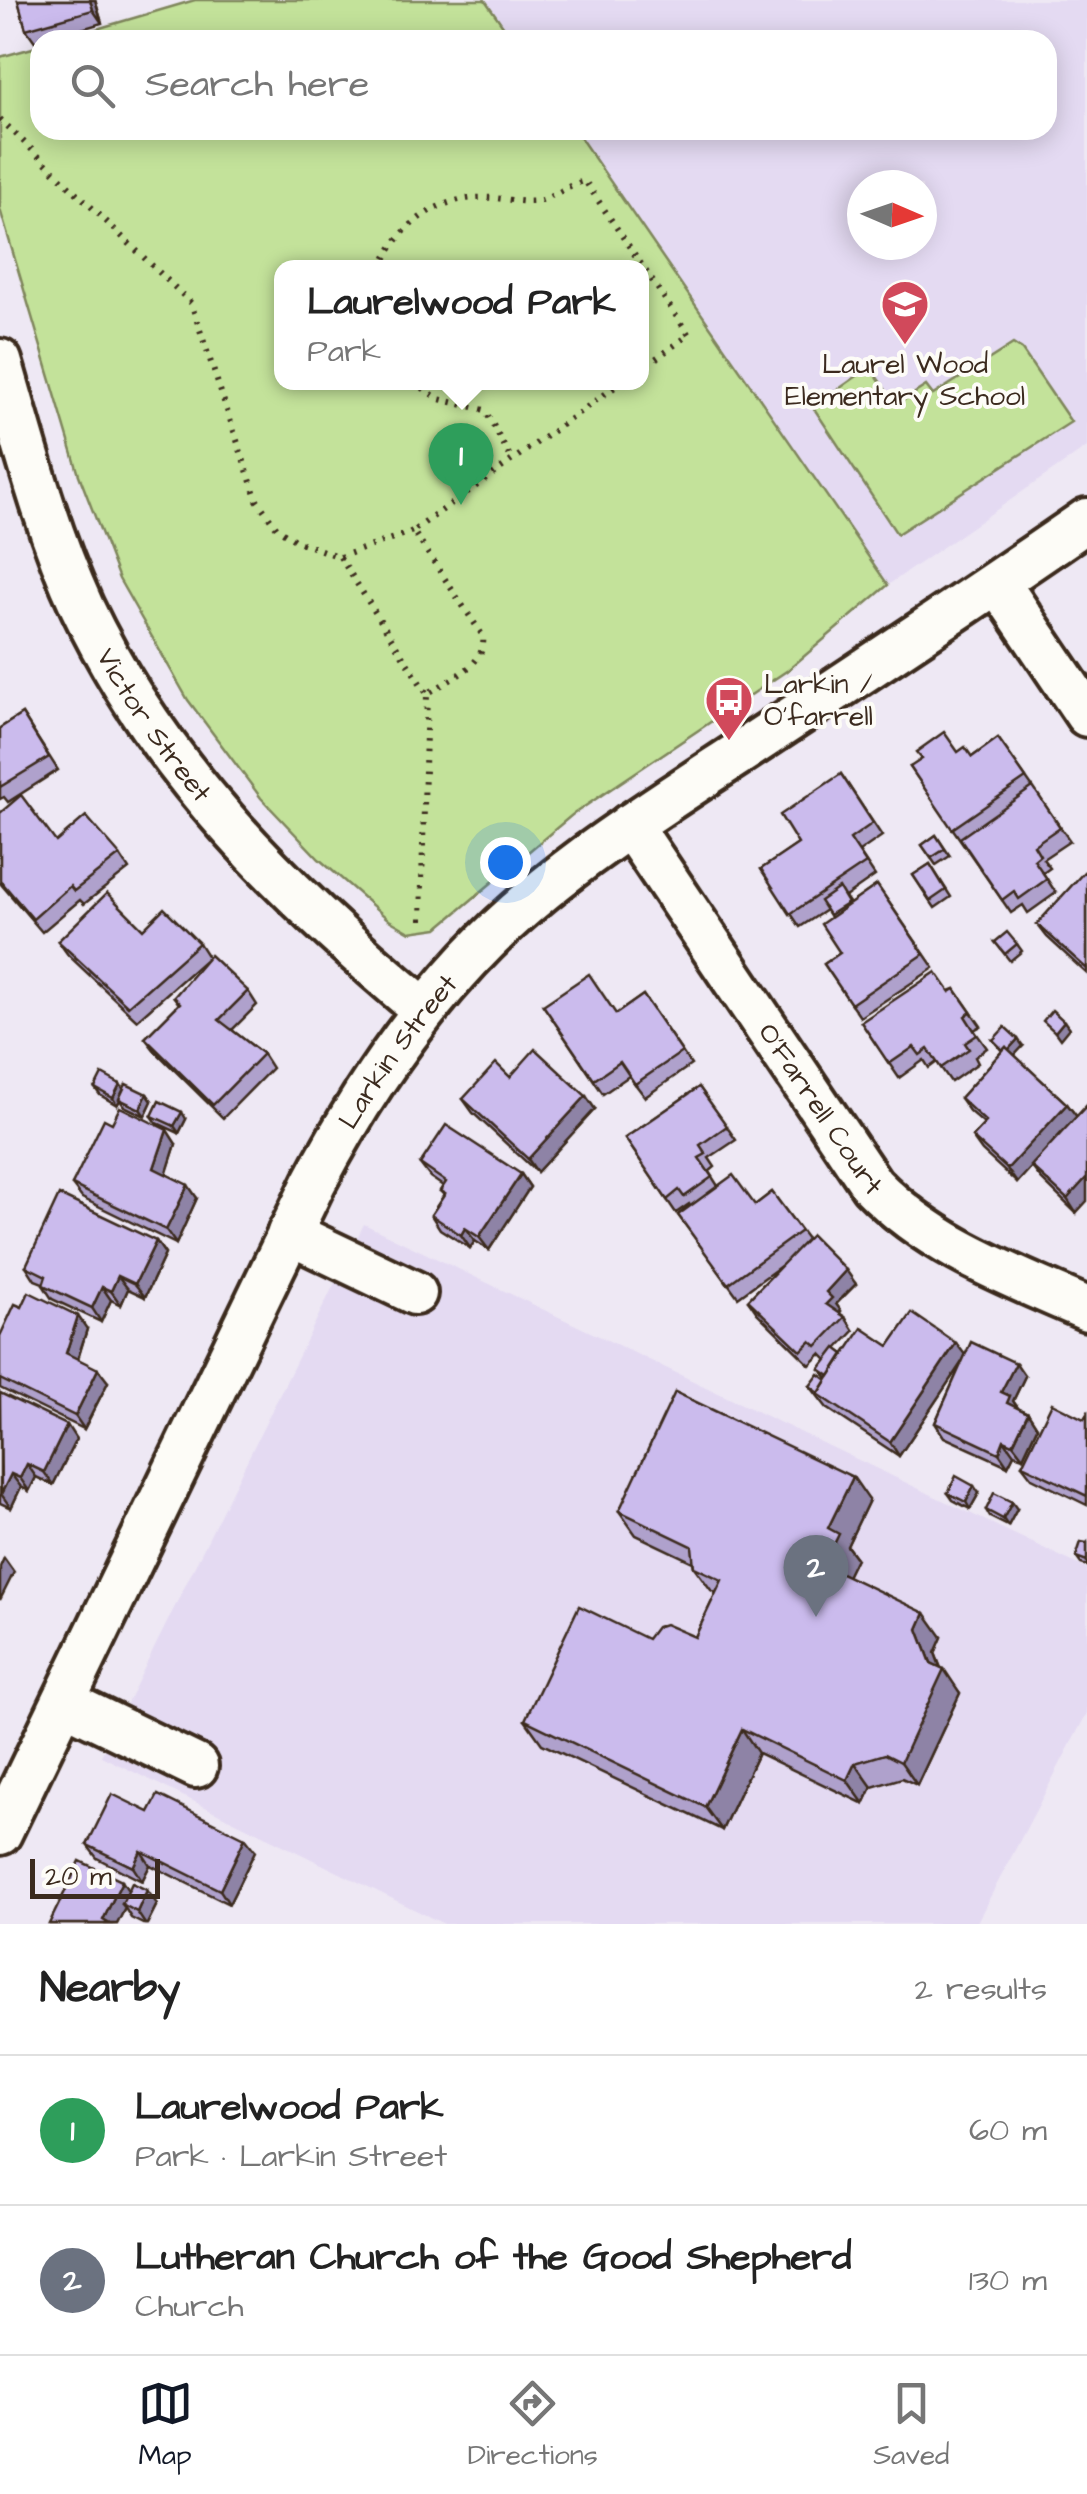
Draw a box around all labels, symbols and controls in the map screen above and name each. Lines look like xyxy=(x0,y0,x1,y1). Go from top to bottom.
search box xyxy=(30,30,1057,140)
icon: search xyxy=(65,58,120,113)
text: Search here xyxy=(145,59,369,111)
north arrow xyxy=(847,170,937,260)
popup xyxy=(274,260,649,390)
text: Laurelwood Park xyxy=(307,277,616,329)
school or university icon: Laurel Wood Elementary School xyxy=(879,278,931,346)
text: Park xyxy=(307,329,381,374)
place label: Laurel Wood Elementary School xyxy=(785,345,1025,418)
pin: 1 xyxy=(428,422,494,505)
street label: Victor Street xyxy=(87,641,221,811)
place label: Larkin / O'farrell xyxy=(764,665,873,736)
bus stop icon: Larkin / O'farrell xyxy=(703,674,755,742)
your location xyxy=(480,837,531,888)
street label: Larkin Street xyxy=(329,965,467,1136)
street label: O'Farrell Court xyxy=(749,1015,892,1205)
pin: 2 xyxy=(784,1534,848,1617)
scale bar xyxy=(30,1854,160,1898)
text: 20 m xyxy=(45,1857,112,1896)
text: Nearby xyxy=(40,1960,180,2018)
text: 2 results xyxy=(915,1967,1047,2012)
text: Laurelwood Park xyxy=(135,2082,444,2134)
text: 1 xyxy=(70,2108,75,2153)
text: 60 m xyxy=(969,2108,1047,2153)
text: Park · Larkin Street xyxy=(135,2134,447,2179)
text: Lutheran Church of the Good Shepherd xyxy=(135,2232,852,2284)
text: 2 xyxy=(63,2258,82,2303)
text: 130 m xyxy=(969,2258,1047,2303)
text: Church xyxy=(135,2284,244,2329)
tab: Map xyxy=(138,2376,193,2475)
tab: Directions xyxy=(468,2376,598,2475)
tab: Saved xyxy=(873,2376,949,2475)

